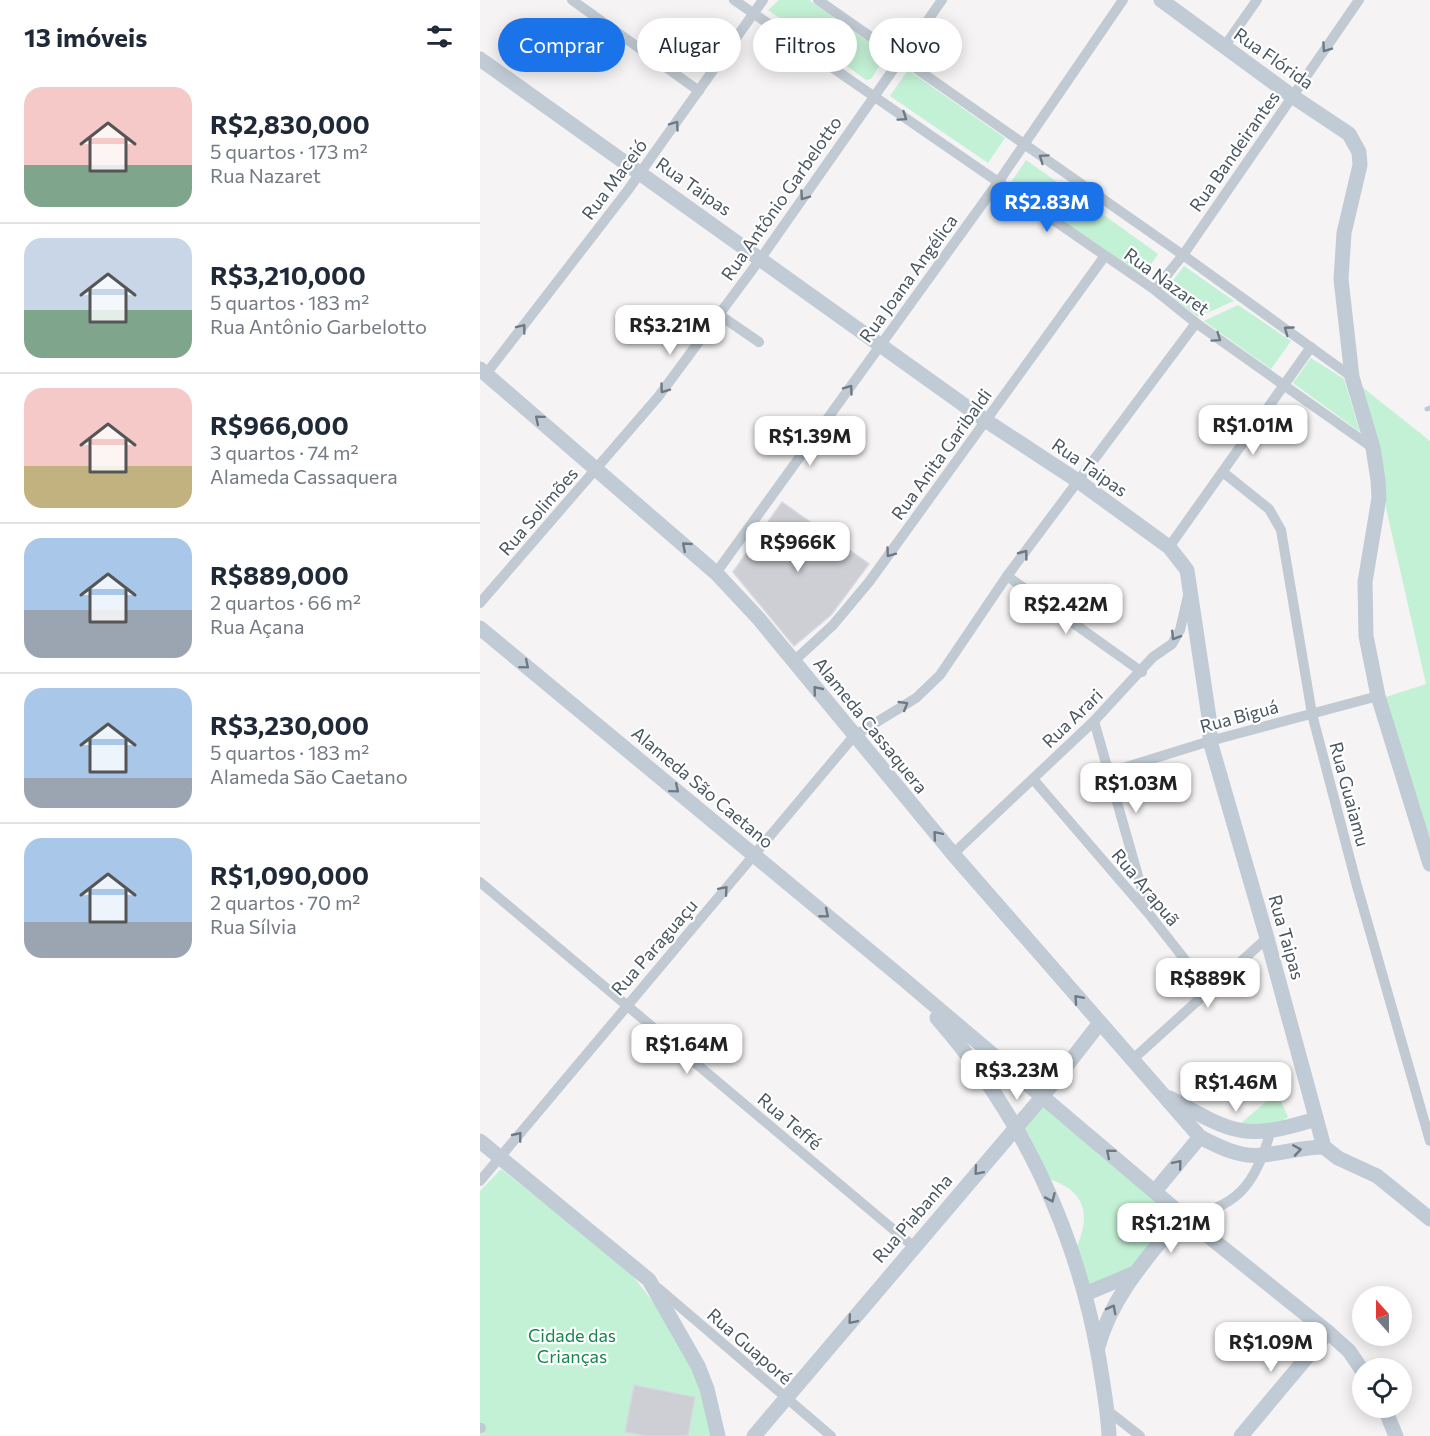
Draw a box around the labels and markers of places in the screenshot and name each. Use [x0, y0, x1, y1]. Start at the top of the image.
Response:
pin: R$2.83M [992, 182, 1102, 233]
pin: R$3.21M [615, 305, 725, 356]
pin: R$1.01M [1198, 405, 1308, 456]
pin: R$1.39M [755, 416, 865, 467]
pin: R$966K [749, 522, 847, 573]
pin: R$2.42M [1011, 584, 1121, 635]
pin: R$1.03M [1081, 763, 1191, 814]
pin: R$889K [1159, 958, 1257, 1009]
pin: R$1.64M [632, 1024, 742, 1075]
pin: R$3.23M [962, 1050, 1072, 1101]
pin: R$1.46M [1181, 1062, 1291, 1113]
pin: R$1.21M [1116, 1203, 1226, 1254]
pin: R$1.09M [1216, 1322, 1326, 1373]

